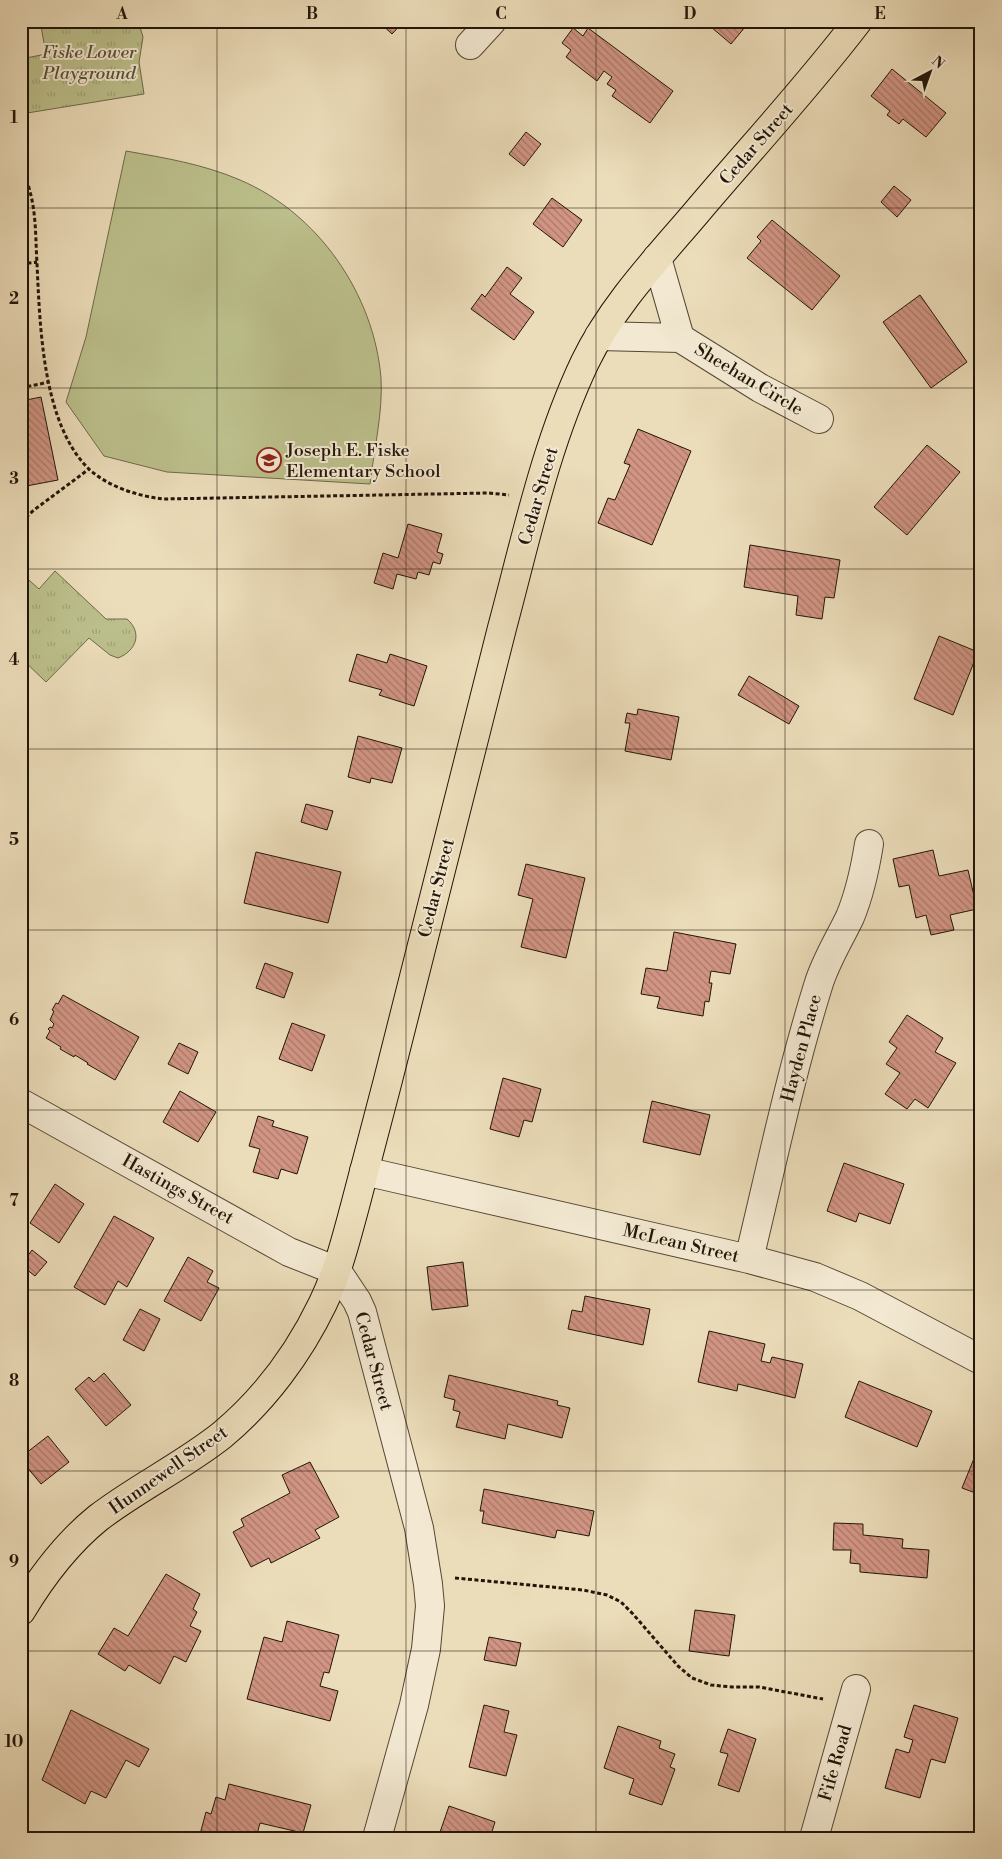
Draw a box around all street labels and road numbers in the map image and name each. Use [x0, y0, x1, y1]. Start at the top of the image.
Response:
street label: Cedar Street [715, 98, 799, 190]
street label: Sheehan Circle [690, 338, 807, 421]
street label: Cedar Street [513, 444, 564, 548]
street label: Cedar Street [413, 836, 460, 940]
street label: Hayden Place [776, 992, 827, 1104]
street label: Hastings Street [118, 1149, 238, 1230]
street label: McLean Street [621, 1219, 742, 1268]
street label: Cedar Street [349, 1309, 398, 1414]
street label: Hunnewell Street [104, 1421, 233, 1520]
street label: Fife Road [814, 1722, 858, 1804]

